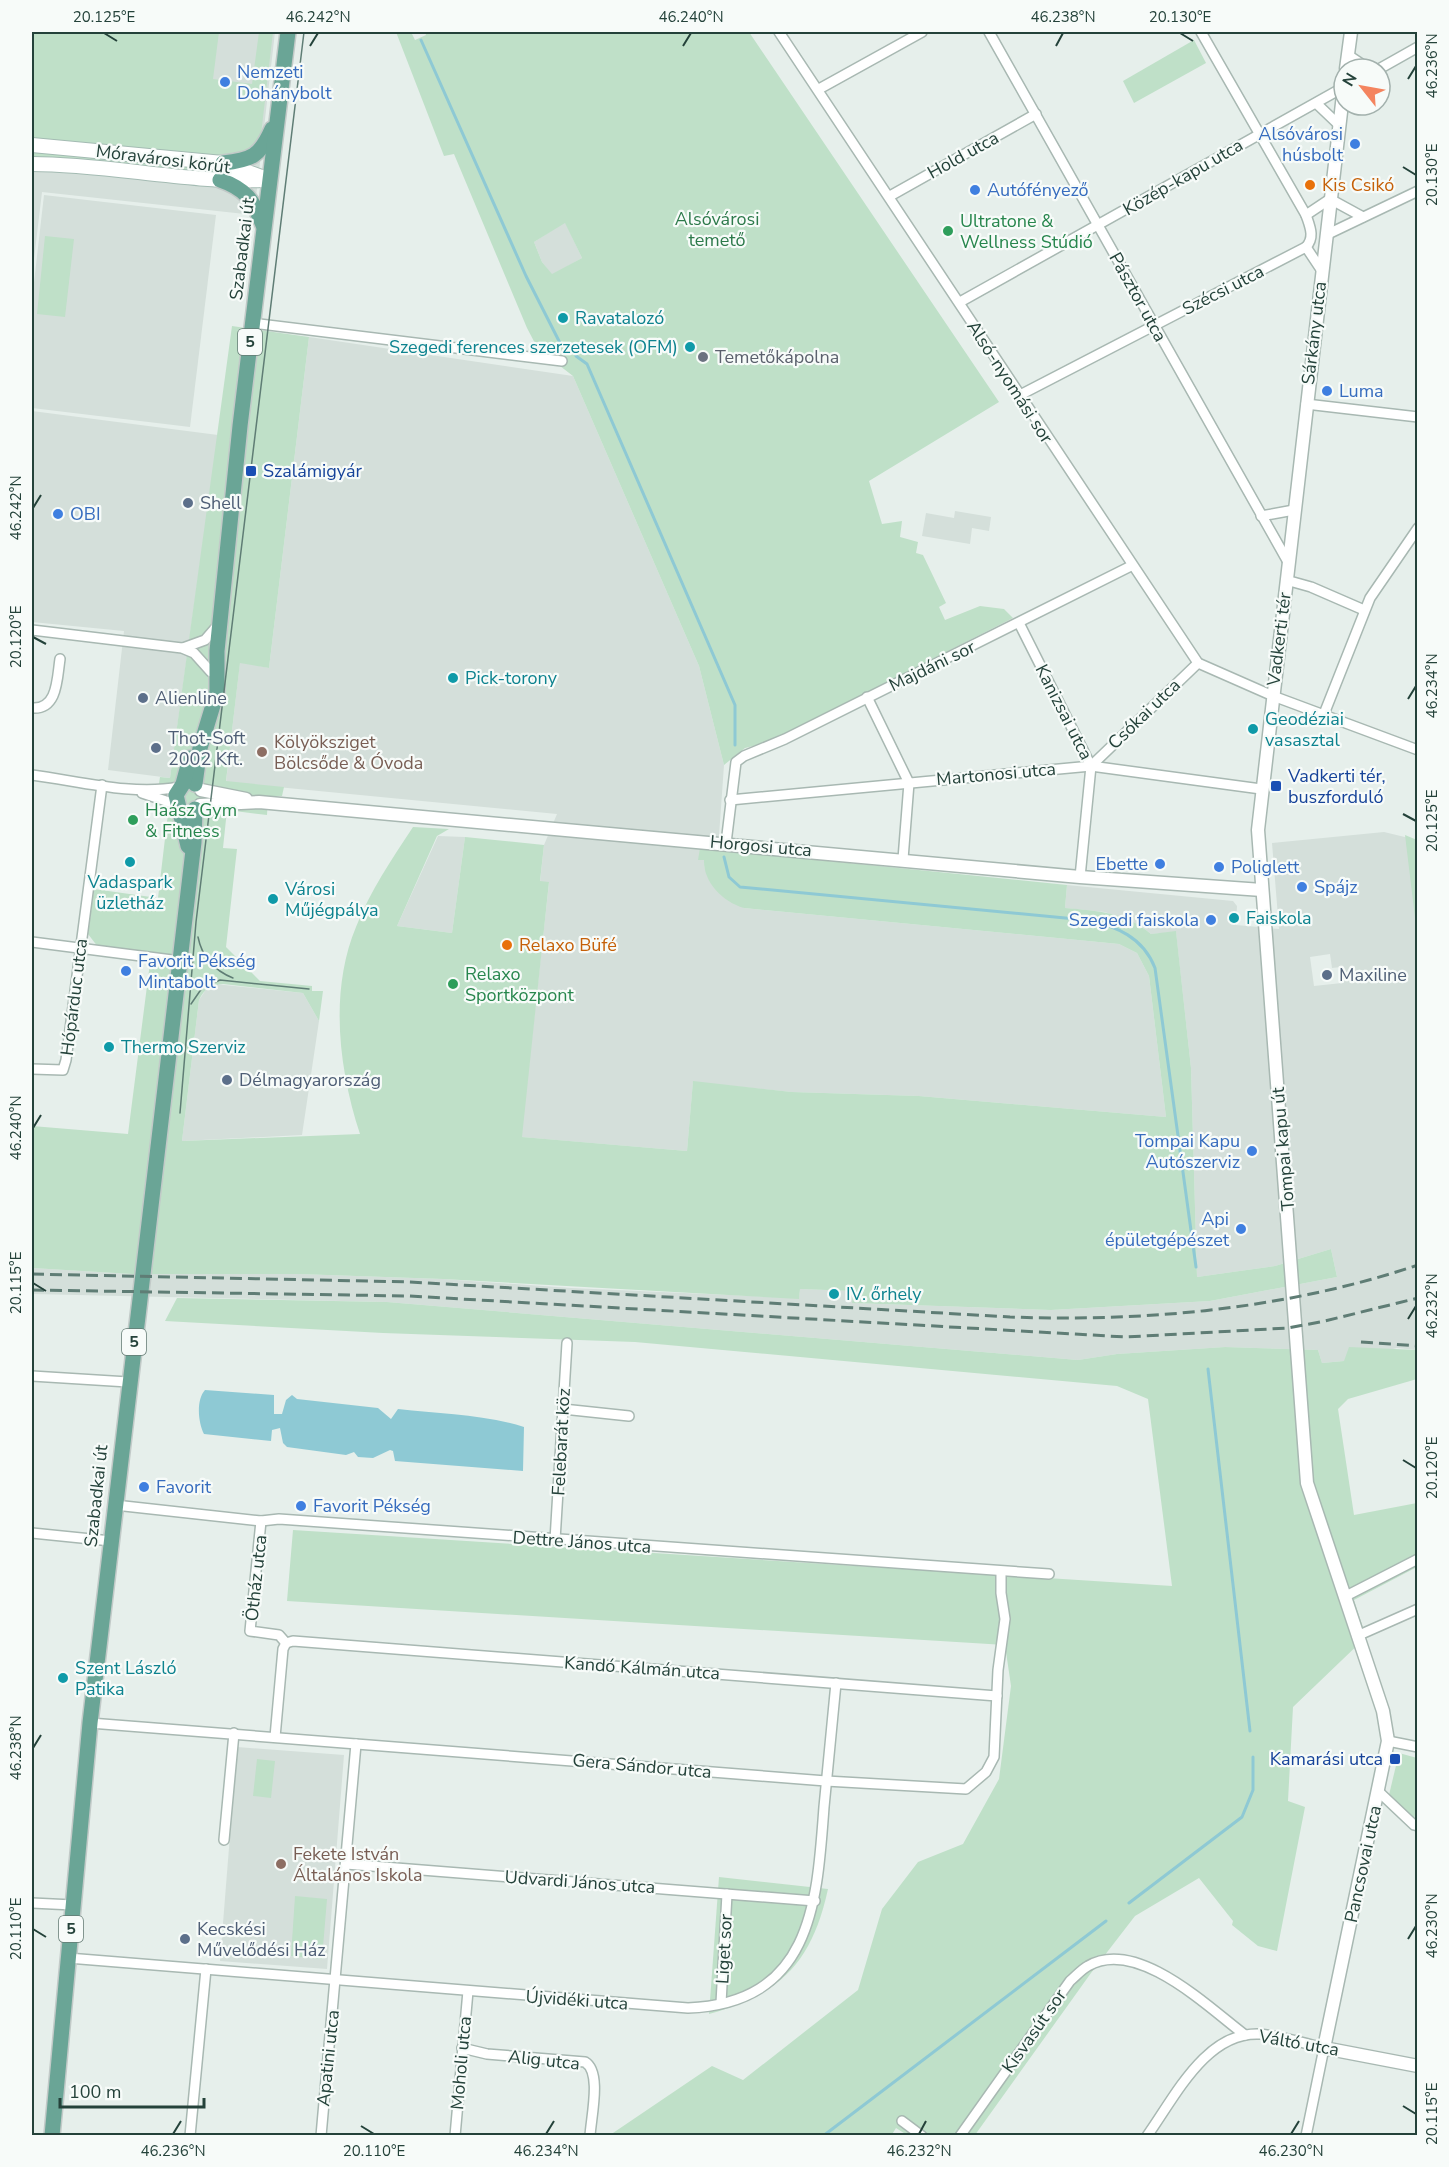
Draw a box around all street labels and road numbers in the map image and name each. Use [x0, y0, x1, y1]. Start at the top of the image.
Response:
street label: Hold utca [923, 126, 1003, 184]
street label: Közép-kapu utca [1119, 133, 1247, 221]
street label: Móravárosi körút [94, 139, 232, 179]
street label: Szabadkai út [224, 196, 260, 302]
street label: Pásztor utca [1104, 248, 1172, 346]
street label: Szécsi utca [1178, 259, 1268, 321]
street label: Sárkány utca [1296, 280, 1332, 386]
street label: Alsó-nyomási sor [961, 316, 1059, 448]
road number: 5 [238, 329, 262, 355]
street label: Vadkerti tér [1261, 590, 1297, 688]
street label: Majdáni sor [885, 635, 980, 697]
street label: Kanizsai utca [1030, 660, 1098, 764]
street label: Csókai utca [1103, 673, 1185, 755]
street label: Martonosi utca [935, 757, 1057, 791]
street label: Horgosi utca [709, 830, 813, 862]
street label: Hópárduc utca [55, 937, 93, 1057]
street label: Tompai kapu út [1266, 1086, 1300, 1212]
road number: 5 [122, 1329, 146, 1355]
street label: Felebarát köz [546, 1388, 576, 1496]
street label: Szabadkai út [79, 1443, 113, 1548]
street label: Dettre János utca [512, 1525, 652, 1559]
street label: Ötház utca [240, 1534, 272, 1622]
street label: Kandó Kálmán utca [563, 1651, 721, 1685]
street label: Gera Sándor utca [571, 1748, 713, 1784]
street label: Pancsovai utca [1339, 1803, 1387, 1925]
street label: Udvardi János utca [504, 1865, 656, 1899]
street label: Liget sor [710, 1913, 738, 1985]
road number: 5 [59, 1916, 83, 1942]
street label: Újvidéki utca [525, 1984, 629, 2016]
street label: Kisvasút sor [996, 1984, 1072, 2078]
street label: Apatini utca [311, 2009, 345, 2107]
street label: Moholi utca [445, 2015, 477, 2111]
street label: Váltó utca [1256, 2024, 1341, 2062]
street label: Alig utca [507, 2044, 581, 2076]

